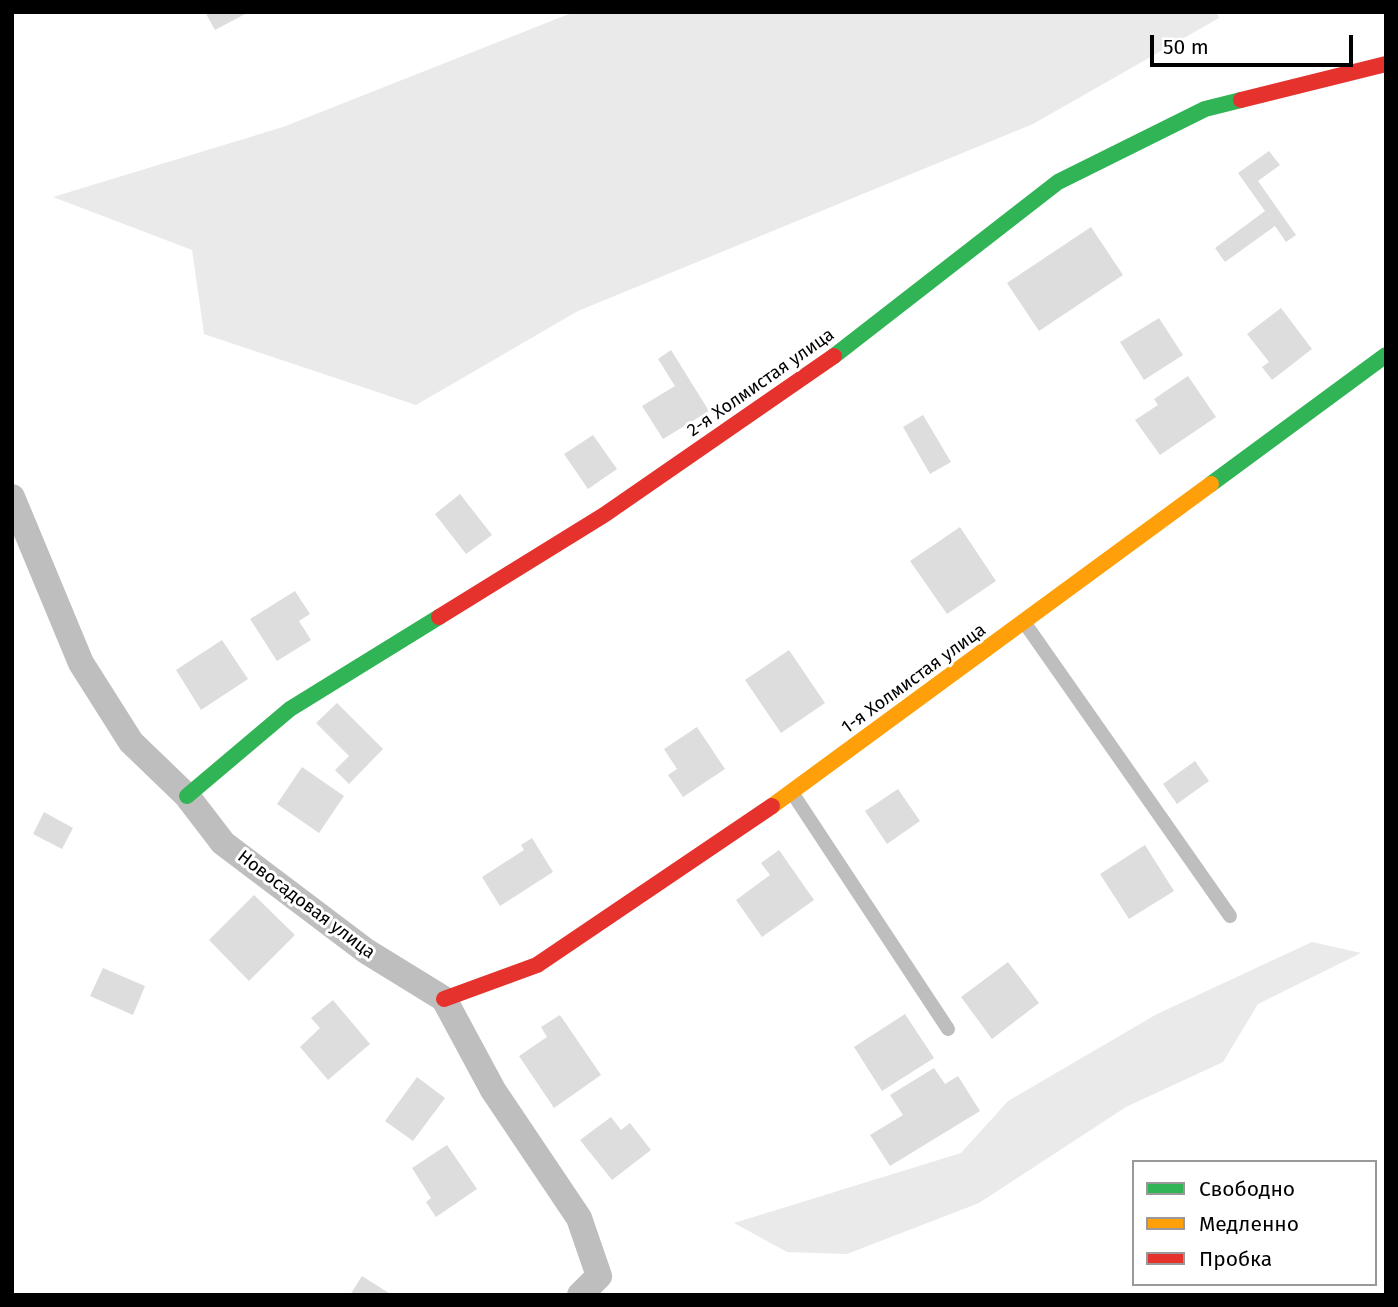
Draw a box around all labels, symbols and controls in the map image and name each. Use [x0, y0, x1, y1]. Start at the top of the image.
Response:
scale bar [1153, 21, 1356, 65]
text: 50 m [1163, 34, 1209, 60]
street label: 2-я Холмистая улица [683, 324, 839, 442]
street label: 1-я Холмистая улица [838, 619, 990, 739]
street label: Новосадовая улица [233, 846, 379, 964]
legend [1132, 1160, 1377, 1286]
text: Свободно [1199, 1176, 1295, 1202]
text: Медленно [1199, 1211, 1299, 1237]
text: Пробка [1199, 1246, 1272, 1272]

